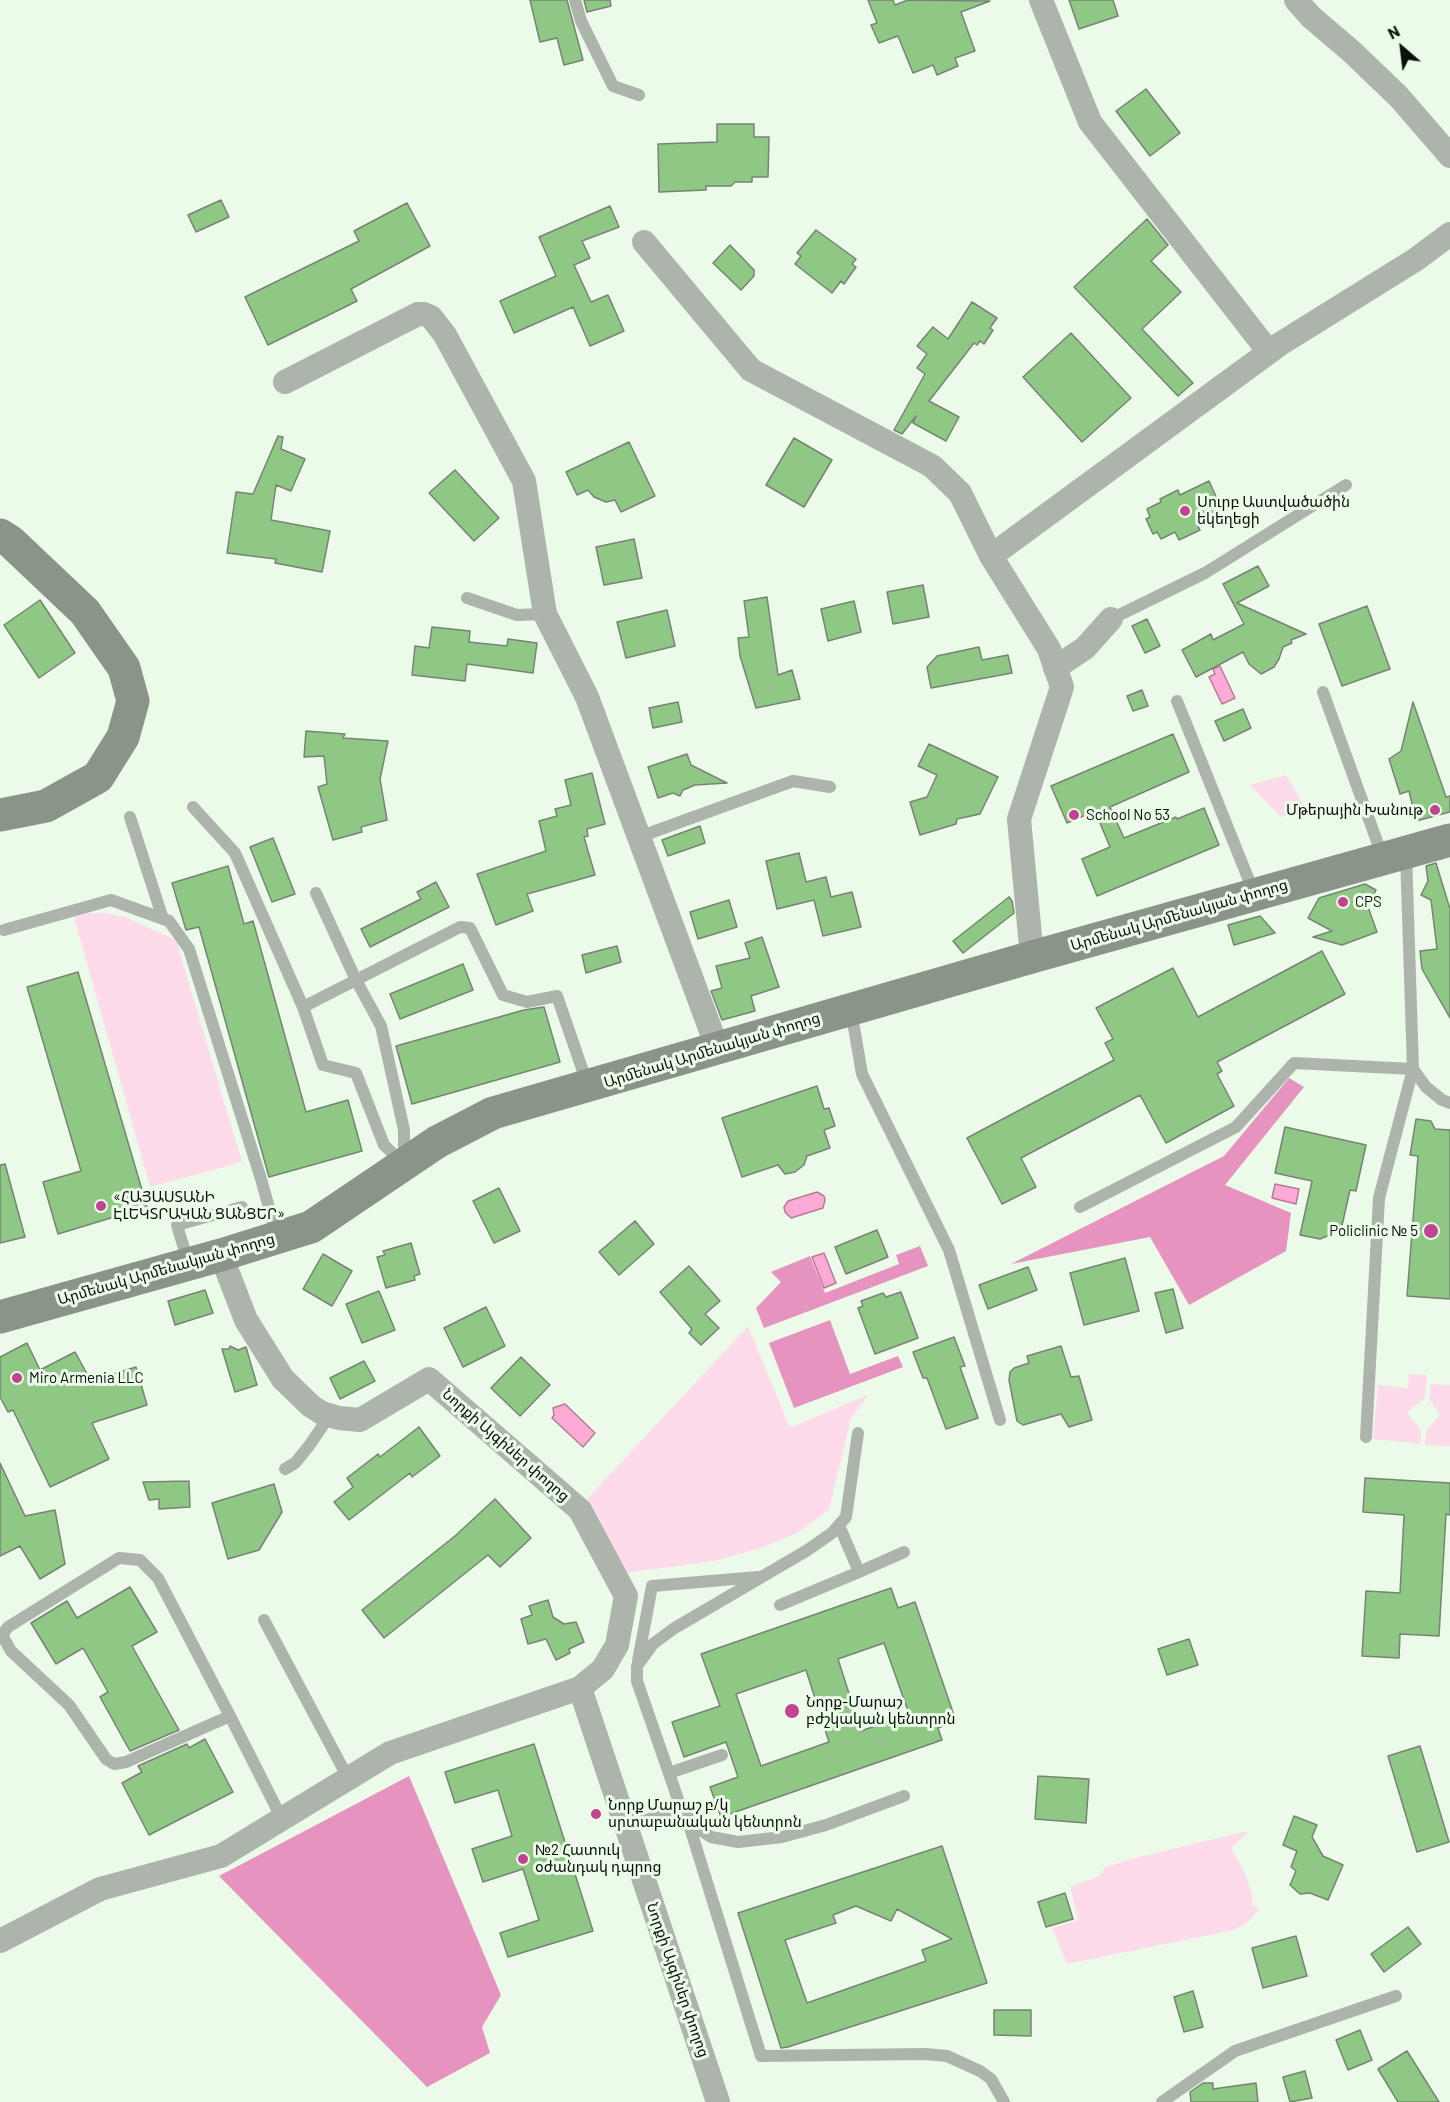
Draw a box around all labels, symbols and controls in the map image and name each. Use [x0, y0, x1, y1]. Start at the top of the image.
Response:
north arrow [1372, 18, 1432, 78]
text: N [1384, 21, 1402, 43]
place label: Սուրբ Աստվածածին եկեղեցի [1197, 493, 1350, 528]
marker: Սուրբ Աստվածածին եկեղեցի [1178, 504, 1192, 518]
place label: Մթերային Խանութ [1286, 801, 1423, 819]
marker: Մթերային Խանութ [1428, 803, 1442, 817]
place label: School No 53 [1086, 806, 1170, 824]
marker: School No 53 [1067, 808, 1081, 822]
street label: Արմենակ Արմենակյան փողոց [1068, 875, 1290, 955]
place label: CPS [1355, 893, 1382, 911]
marker: CPS [1336, 895, 1350, 909]
street label: Արմենակ Արմենակյան փողոց [602, 1008, 822, 1092]
place label: «ՀԱՅԱՍՏԱՆԻ ԷԼԵԿՏՐԱԿԱՆ ՑԱՆՑԵՐ» [113, 1188, 285, 1223]
marker: «ՀԱՅԱՍՏԱՆԻ ԷԼԵԿՏՐԱԿԱՆ ՑԱՆՑԵՐ» [94, 1199, 108, 1213]
place label: Policlinic № 5 [1329, 1222, 1418, 1240]
marker: Policlinic № 5 [1422, 1222, 1440, 1240]
street label: Արմենակ Արմենակյան փողոց [55, 1229, 277, 1309]
place label: Miro Armenia LLC [29, 1369, 144, 1387]
marker: Miro Armenia LLC [10, 1371, 24, 1385]
street label: Նորքի Այգիներ փողոց [439, 1385, 573, 1505]
place label: Նորք-Մարաշ բժշկական կենտրոն [806, 1693, 956, 1728]
marker: Նորք-Մարաշ բժշկական կենտրոն [783, 1702, 801, 1720]
place label: Նորք Մարաշ բ/կ սրտաբանական կենտրոն [608, 1796, 802, 1831]
marker: Նորք Մարաշ բ/կ սրտաբանական կենտրոն [589, 1807, 603, 1821]
place label: №2 Հատուկ օժանդակ դպրոց [535, 1841, 661, 1876]
marker: №2 Հատուկ օժանդակ դպրոց [516, 1852, 530, 1866]
street label: Նորքի Այգիներ փողոց [643, 1900, 713, 2060]

